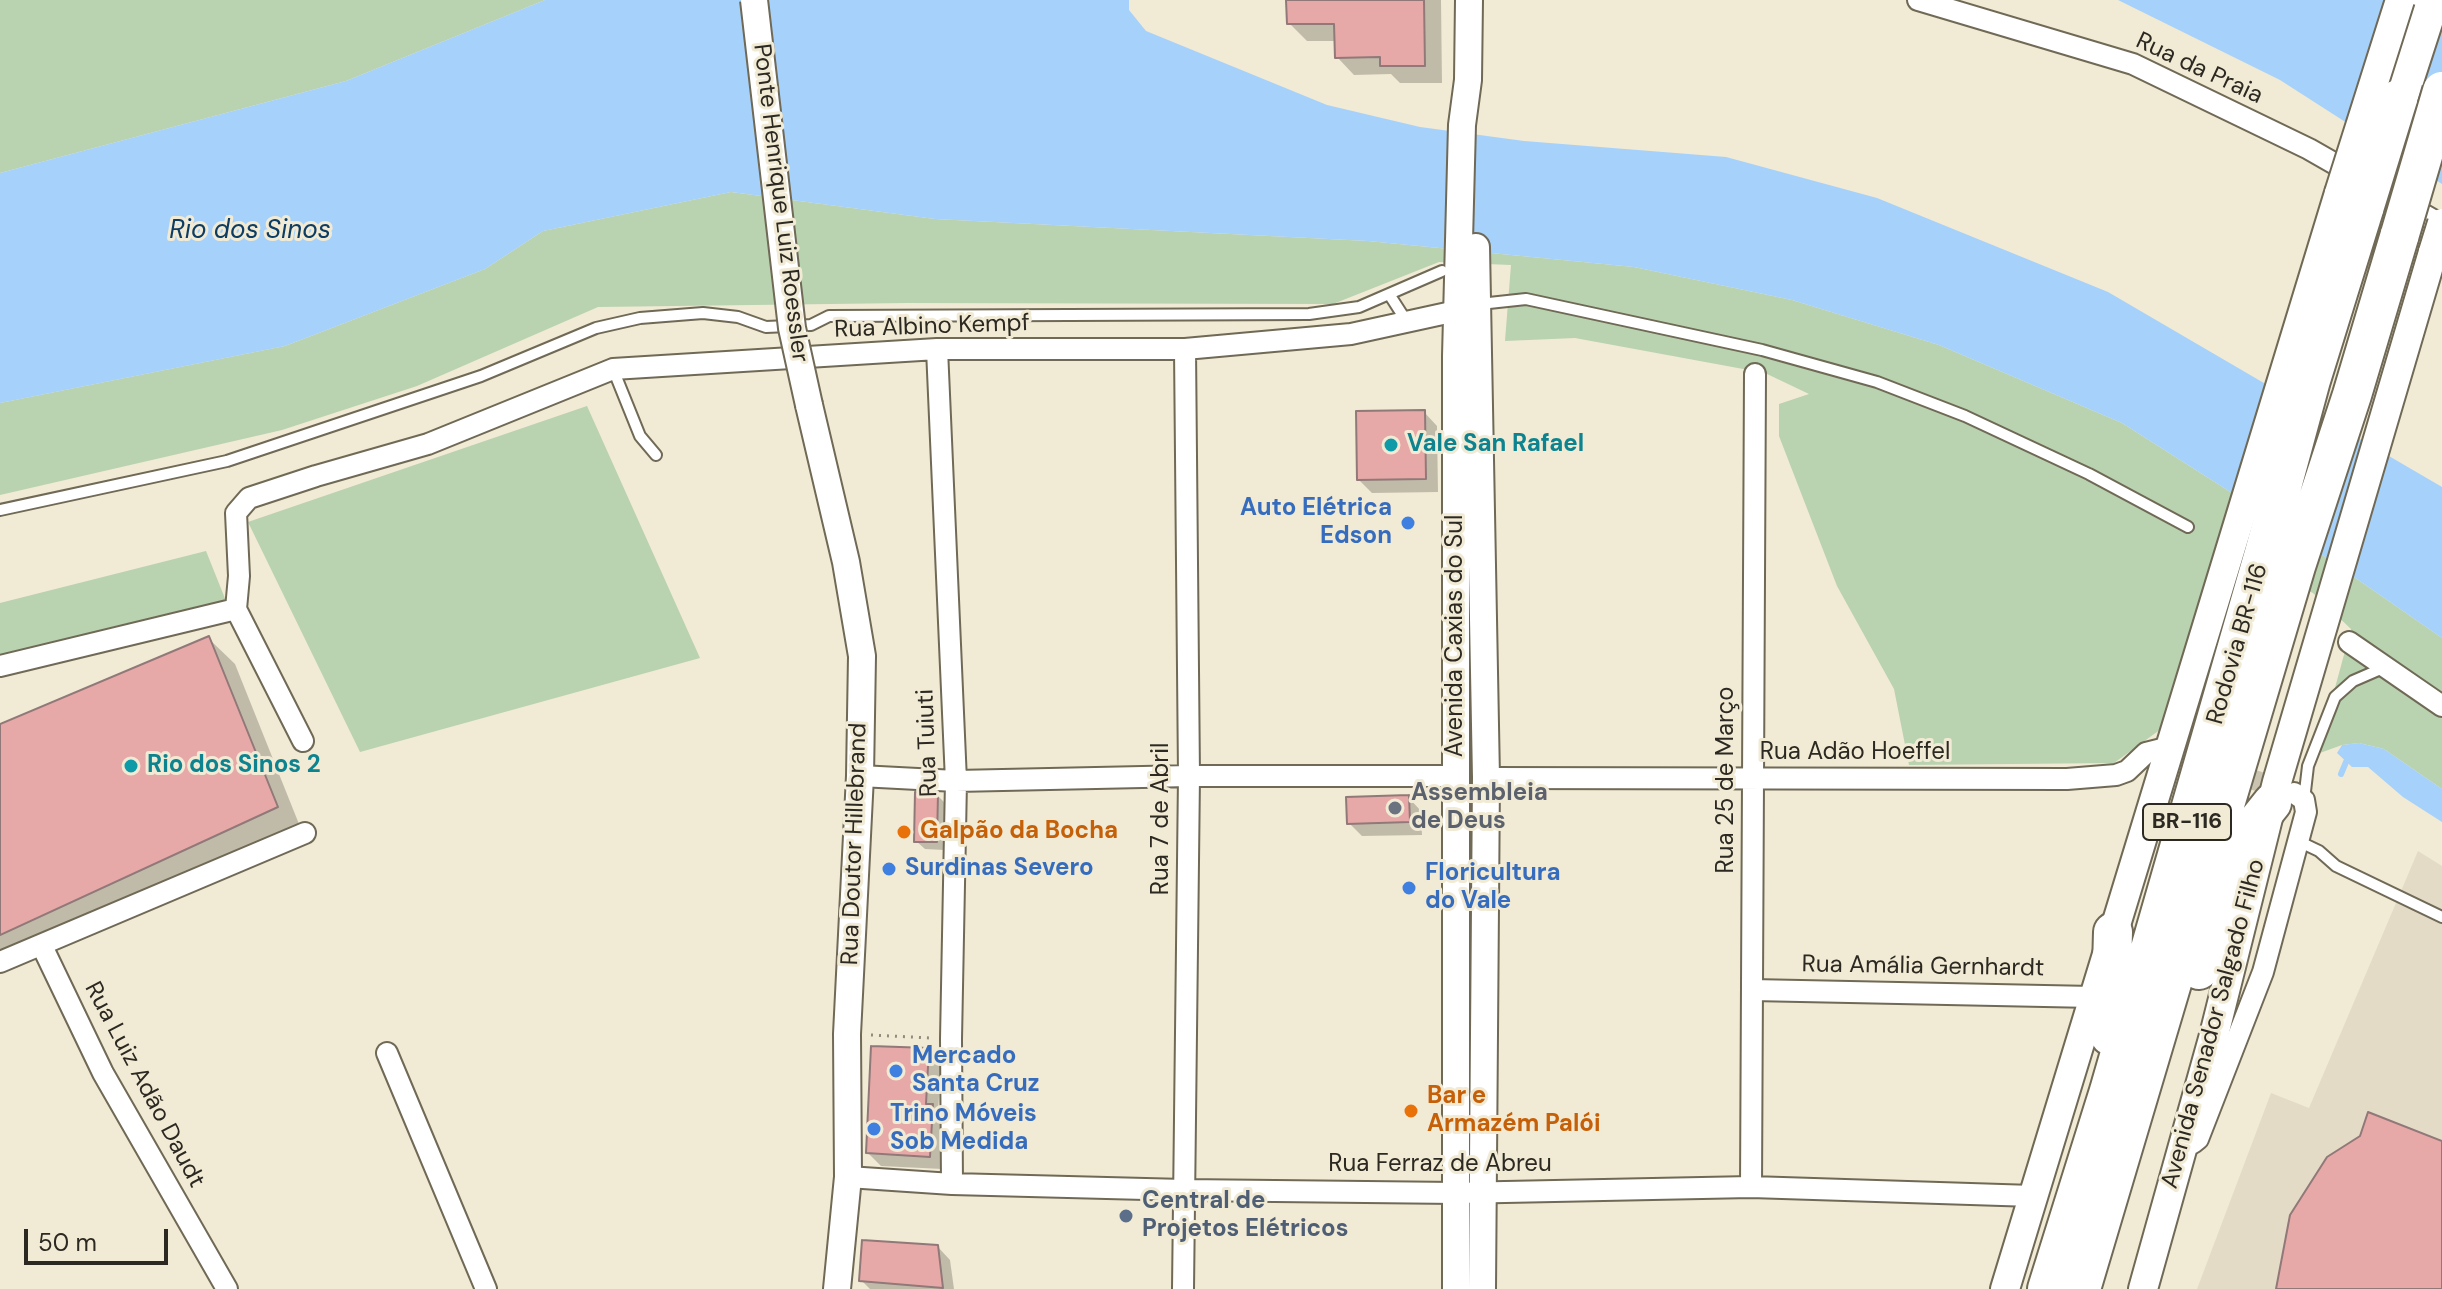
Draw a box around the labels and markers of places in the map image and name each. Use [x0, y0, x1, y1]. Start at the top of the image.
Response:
place label: Vale San Rafael [1407, 431, 1584, 459]
marker: Vale San Rafael [1382, 436, 1400, 454]
place label: Auto Elétrica Edson [1240, 495, 1392, 551]
marker: Auto Elétrica Edson [1399, 514, 1417, 532]
place label: Rio dos Sinos 2 [147, 752, 321, 780]
marker: Rio dos Sinos 2 [122, 757, 140, 775]
place label: Assembleia de Deus [1411, 780, 1548, 836]
marker: Assembleia de Deus [1386, 799, 1404, 817]
place label: Galpão da Bocha [920, 818, 1118, 846]
marker: Galpão da Bocha [895, 823, 913, 841]
place label: Surdinas Severo [905, 855, 1094, 883]
marker: Surdinas Severo [880, 860, 898, 878]
place label: Floricultura do Vale [1425, 860, 1561, 916]
marker: Floricultura do Vale [1400, 879, 1418, 897]
place label: Mercado Santa Cruz [912, 1043, 1040, 1099]
marker: Mercado Santa Cruz [887, 1062, 905, 1080]
place label: Bar e Armazém Palói [1427, 1083, 1601, 1139]
place label: Trino Móveis Sob Medida [890, 1101, 1037, 1157]
marker: Bar e Armazém Palói [1402, 1102, 1420, 1120]
marker: Trino Móveis Sob Medida [865, 1120, 883, 1138]
place label: Central de Projetos Elétricos [1142, 1188, 1348, 1244]
marker: Central de Projetos Elétricos [1117, 1207, 1135, 1225]

